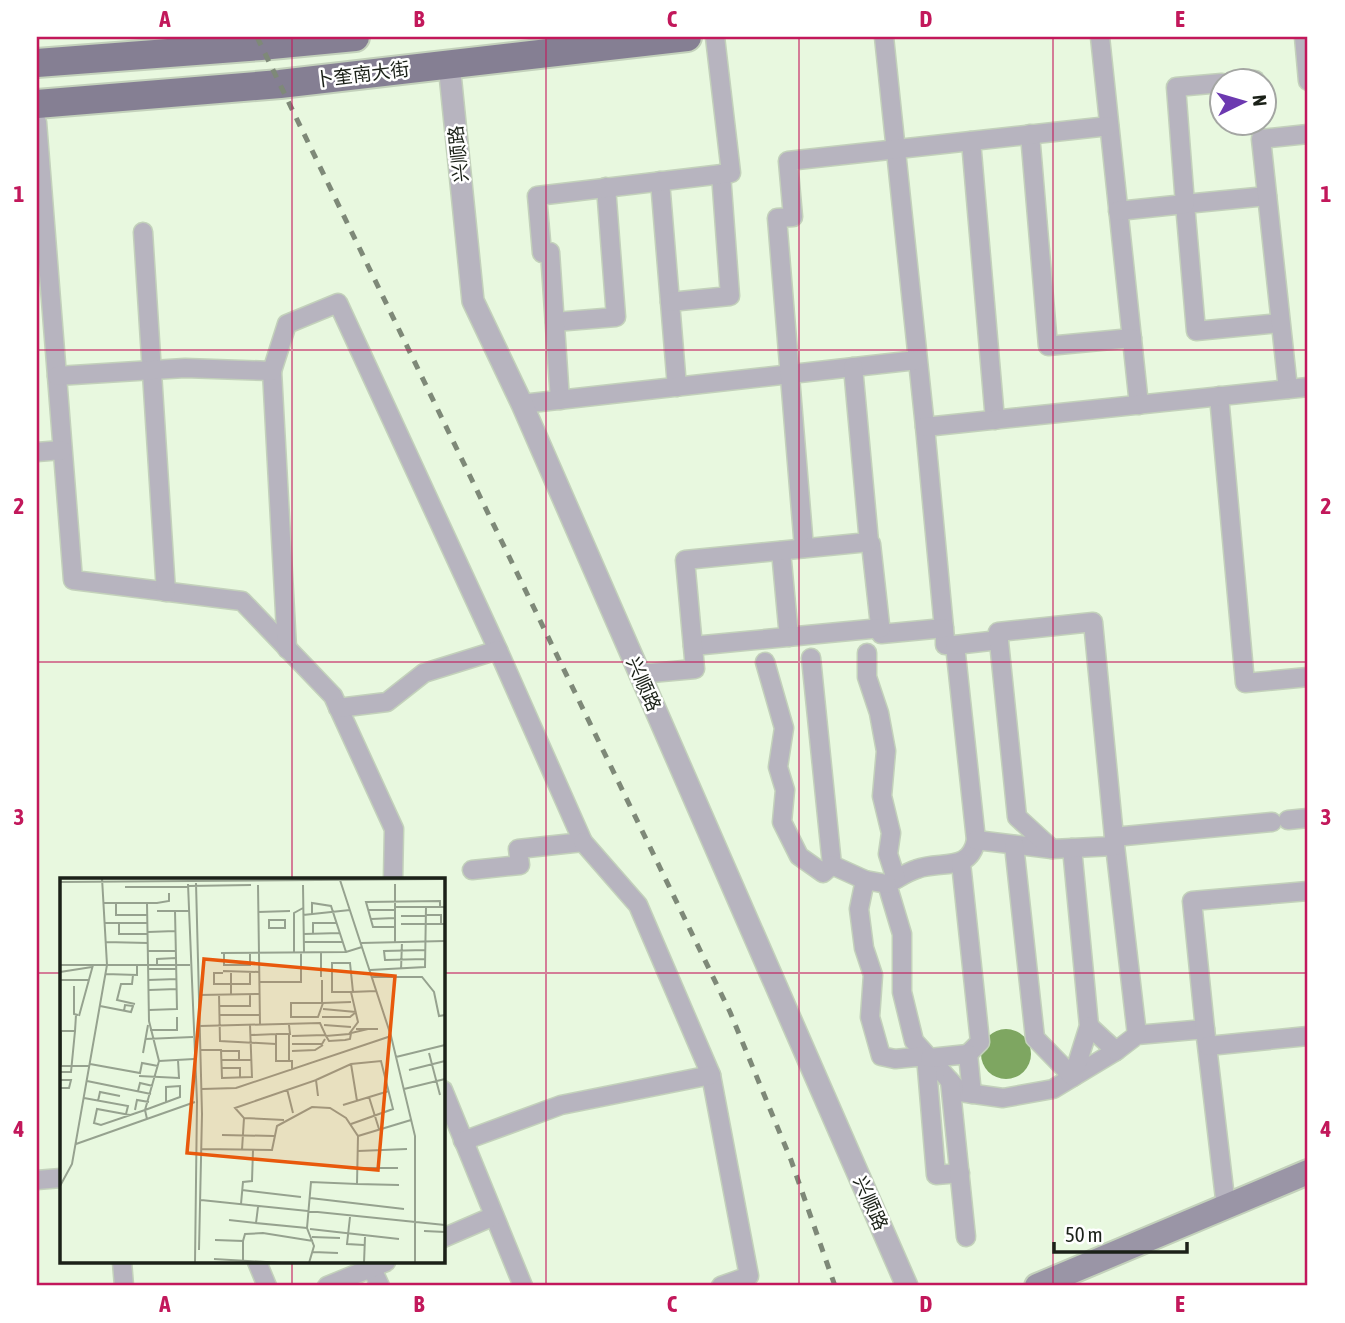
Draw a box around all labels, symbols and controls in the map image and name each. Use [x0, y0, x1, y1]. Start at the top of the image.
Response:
text: A [158, 6, 171, 32]
text: B [414, 6, 425, 32]
text: C [667, 6, 678, 32]
text: D [920, 6, 933, 32]
text: E [1175, 6, 1185, 32]
street label: 卜奎南大街 [314, 57, 410, 91]
north arrow [1208, 66, 1278, 136]
text: N [1248, 94, 1271, 107]
street label: 兴顺路 [444, 124, 472, 184]
text: 1 [14, 181, 25, 207]
text: 1 [1321, 181, 1332, 207]
text: 2 [14, 493, 24, 519]
text: 2 [1321, 493, 1331, 519]
street label: 兴顺路 [622, 653, 666, 715]
text: 3 [14, 804, 24, 830]
text: 3 [1321, 804, 1331, 830]
inset map [60, 878, 444, 1264]
text: 4 [13, 1116, 25, 1142]
text: 4 [1320, 1116, 1332, 1142]
street label: 兴顺路 [849, 1172, 893, 1234]
scale bar [1054, 1211, 1188, 1255]
text: 50 m [1065, 1222, 1103, 1246]
text: A [158, 1291, 171, 1317]
text: B [414, 1291, 425, 1317]
text: C [667, 1291, 678, 1317]
text: D [920, 1291, 933, 1317]
text: E [1175, 1291, 1185, 1317]

